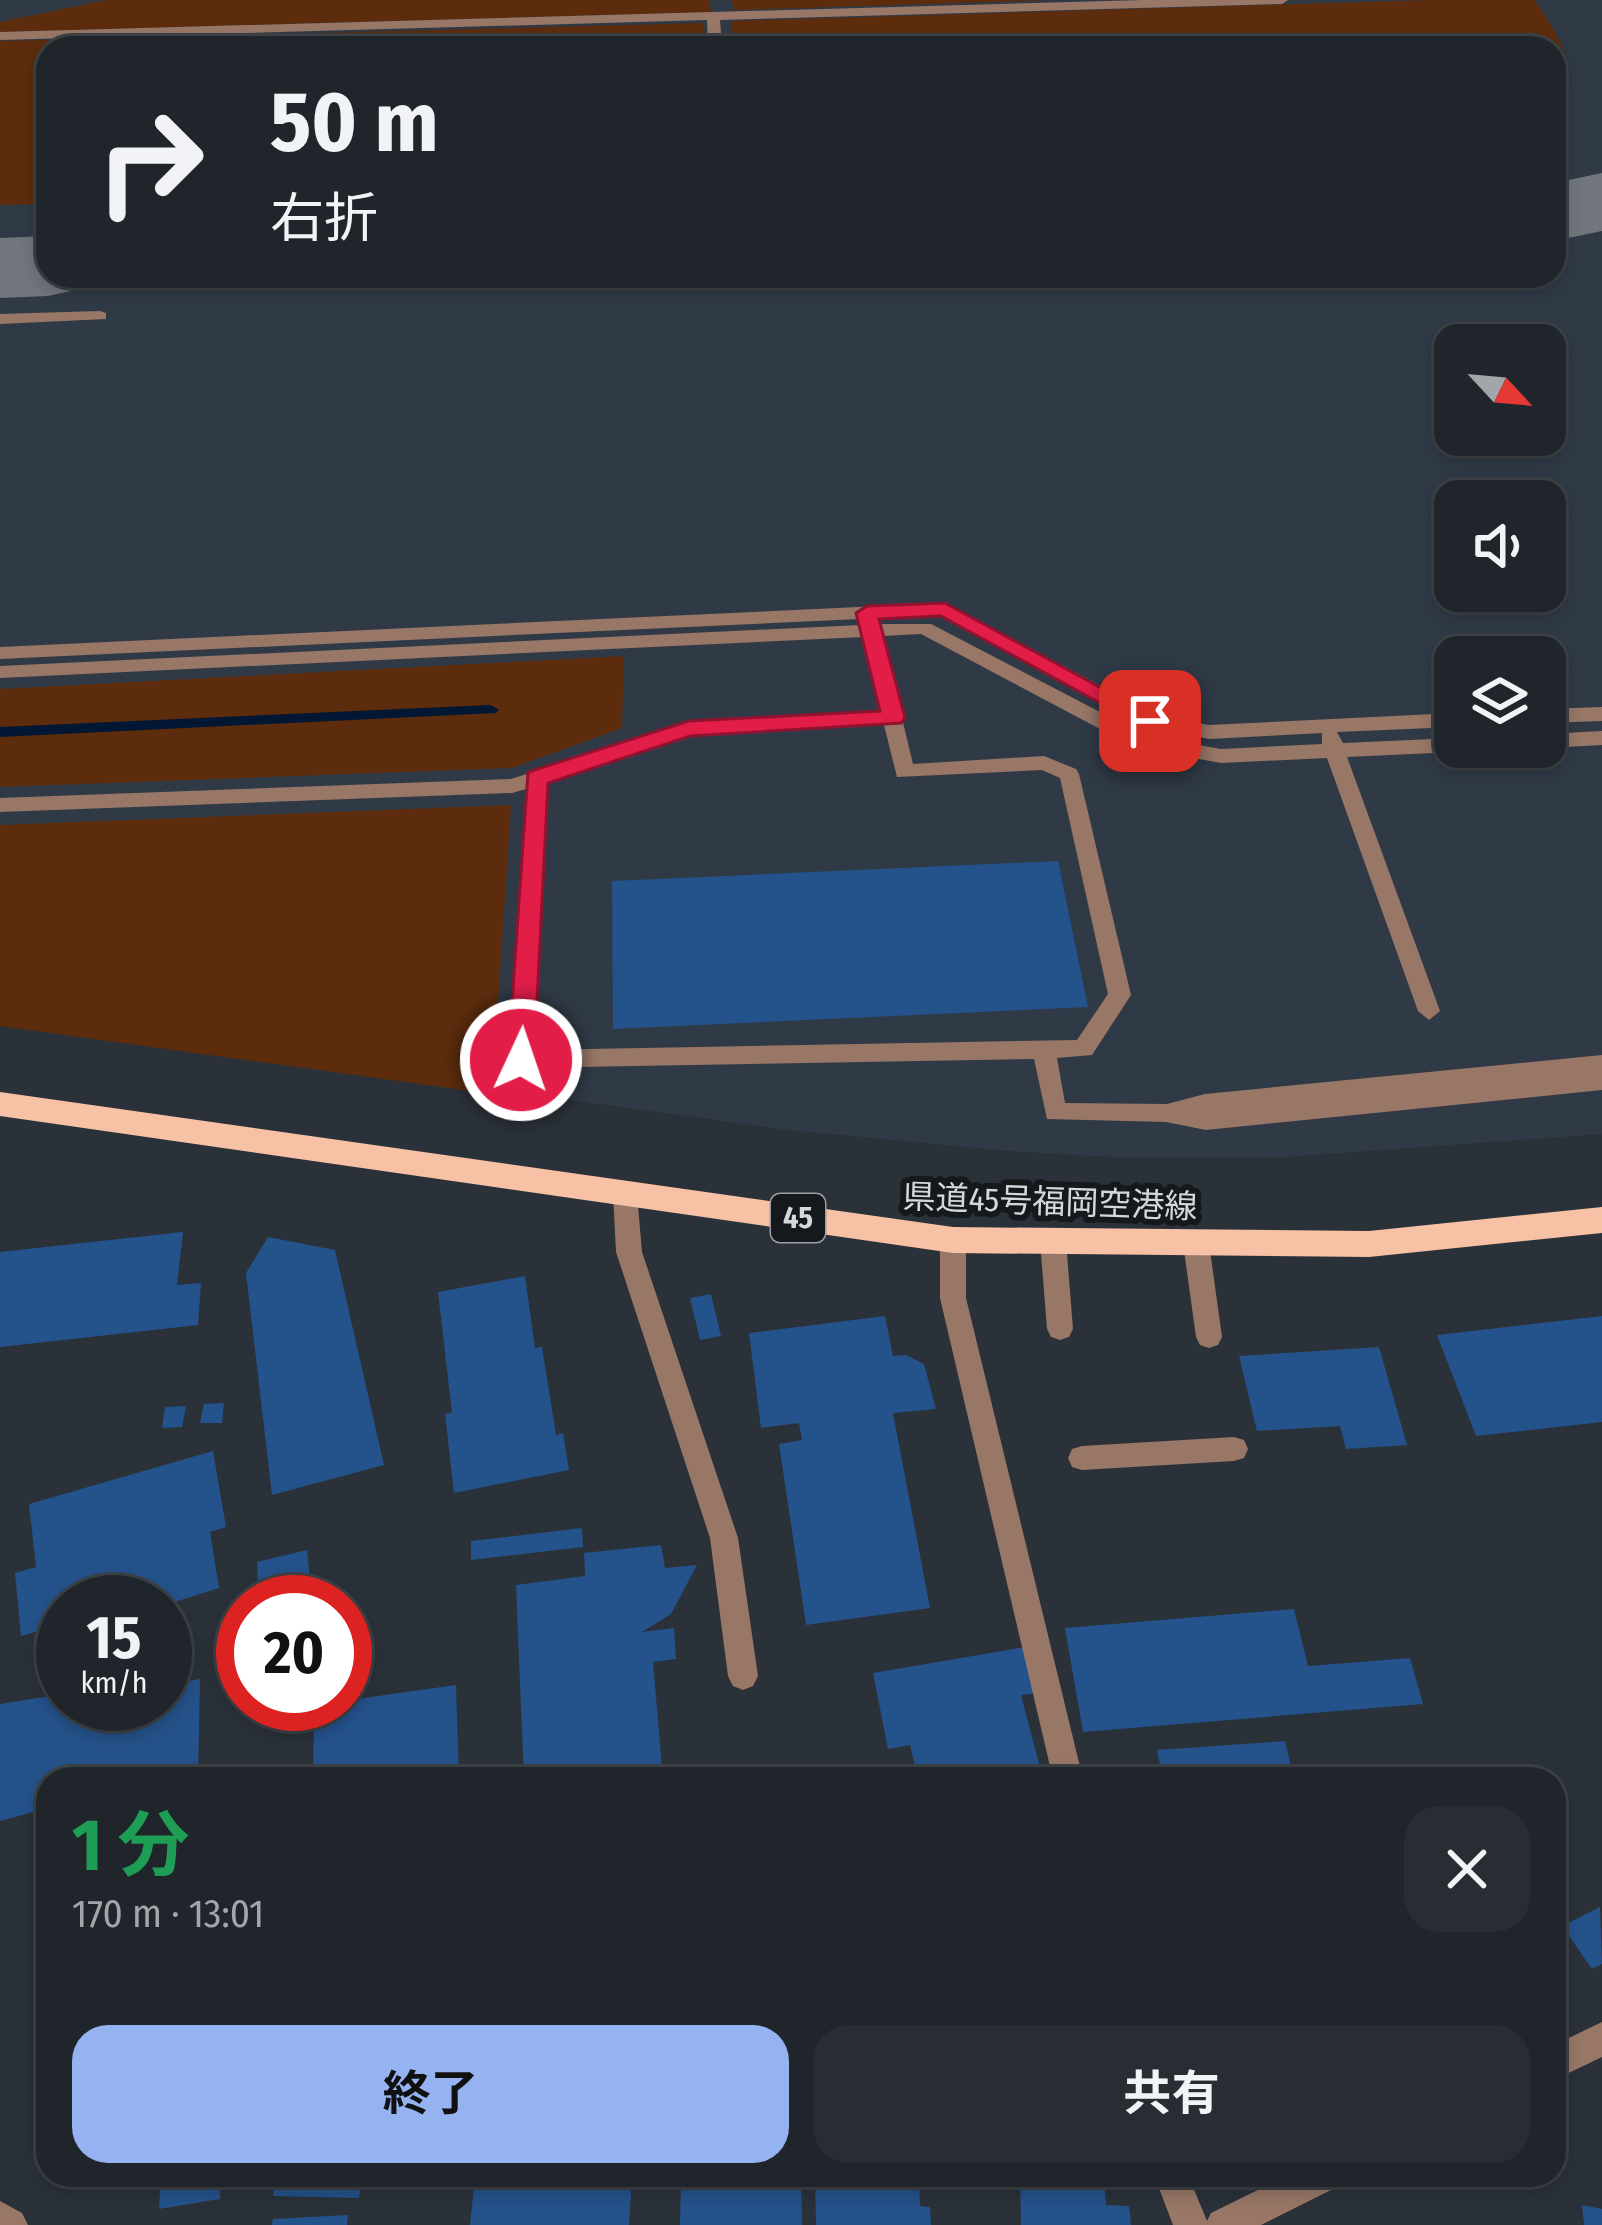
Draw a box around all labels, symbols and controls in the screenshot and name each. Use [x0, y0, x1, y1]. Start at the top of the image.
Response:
text: 50 m [270, 72, 439, 173]
icon: right [72, 84, 228, 240]
text: 右折 [270, 187, 378, 251]
north arrow [1434, 324, 1566, 456]
map controls [1434, 324, 1566, 768]
button: sound [1434, 480, 1566, 612]
button: layers [1434, 636, 1566, 768]
pin [1099, 670, 1201, 772]
icon: arrive [1117, 688, 1183, 754]
position arrow [458, 997, 584, 1123]
street label: 県道45号福岡空港線 [902, 1177, 1198, 1227]
road number: 45 [771, 1194, 825, 1242]
speed limit sign: 20 [216, 1575, 372, 1731]
text: 15 [87, 1602, 141, 1674]
text: km/h [81, 1665, 147, 1701]
text: 1 分 [72, 1803, 189, 1889]
button: close [1404, 1806, 1530, 1932]
text: 170 m · 13:01 [72, 1891, 264, 1937]
button: 終了 [72, 2025, 789, 2163]
button: 共有 [813, 2025, 1530, 2163]

